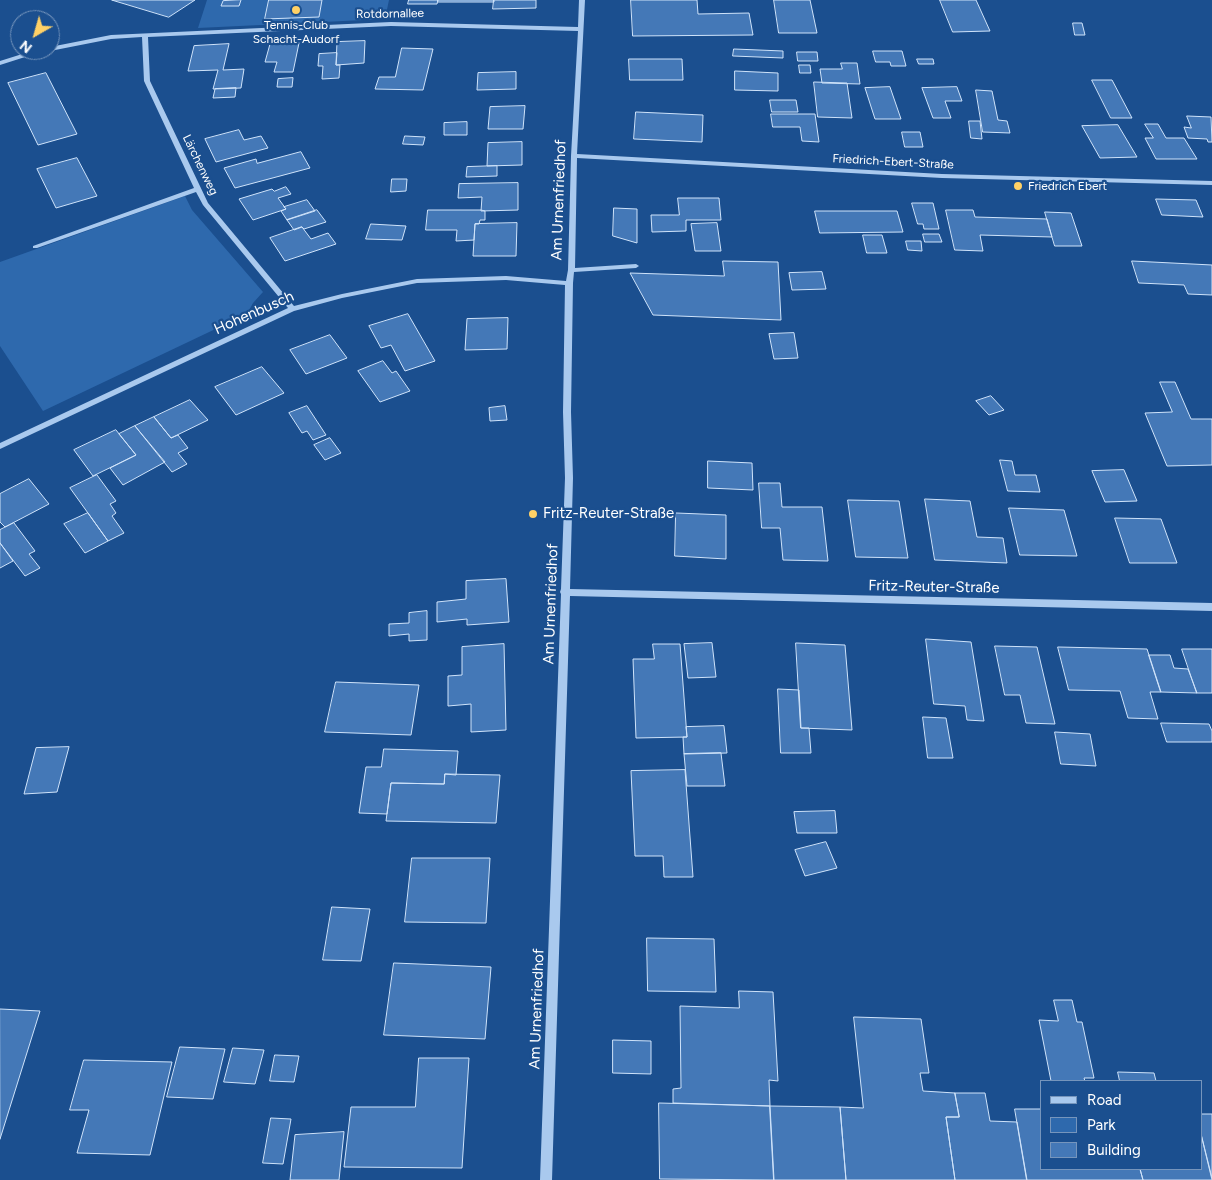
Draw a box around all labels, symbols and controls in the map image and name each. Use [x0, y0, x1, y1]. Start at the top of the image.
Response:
marker: Tennis-Club Schacht-Audorf [290, 4, 302, 16]
street label: Rotdornallee [356, 6, 424, 22]
north arrow [10, 10, 60, 60]
place label: Tennis-Club Schacht-Audorf [253, 18, 339, 46]
text: N [17, 36, 36, 56]
street label: Lärchenweg [179, 132, 221, 198]
street label: Am Urnenfriedhof [548, 139, 570, 261]
street label: Friedrich-Ebert-Straße [832, 152, 954, 172]
place label: Friedrich Ebert [1028, 179, 1107, 193]
marker: Friedrich Ebert [1012, 180, 1024, 192]
street label: Hohenbusch [211, 287, 297, 339]
place label: Fritz-Reuter-Straße [543, 505, 674, 523]
marker: Fritz-Reuter-Straße [527, 508, 539, 520]
street label: Am Urnenfriedhof [540, 543, 562, 665]
street label: Fritz-Reuter-Straße [868, 577, 1000, 597]
street label: Am Urnenfriedhof [526, 948, 548, 1070]
legend [1040, 1080, 1202, 1170]
text: Road [1087, 1091, 1122, 1109]
text: Park [1087, 1116, 1116, 1134]
text: Building [1087, 1141, 1141, 1159]

